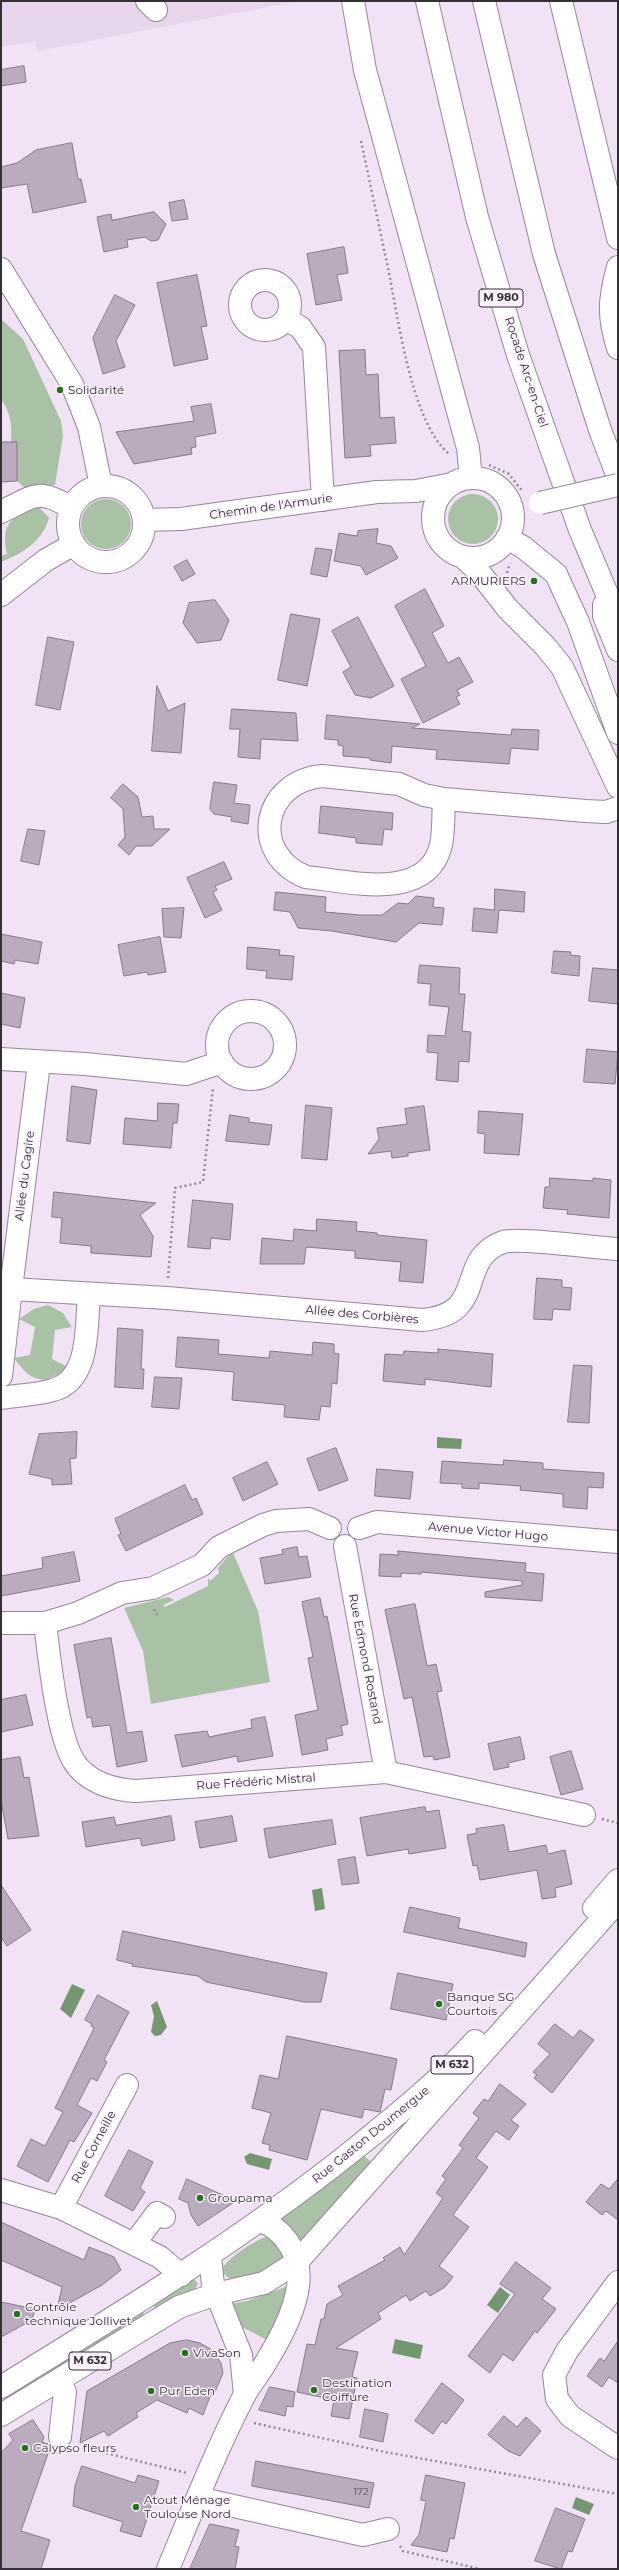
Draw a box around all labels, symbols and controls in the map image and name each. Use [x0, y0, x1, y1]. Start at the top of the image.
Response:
road number: M 980 [479, 289, 523, 307]
street label: Rocade Arc-en-Ciel [501, 315, 551, 429]
place label: Solidarité [68, 383, 124, 397]
marker: Solidarité [55, 385, 65, 395]
street label: Chemin de l'Armurie [209, 491, 333, 523]
place label: ARMURIERS [451, 574, 526, 588]
marker: ARMURIERS [529, 576, 539, 586]
street label: Allée du Cagire [12, 1130, 38, 1222]
street label: Allée des Corbières [305, 1303, 419, 1327]
street label: Avenue Victor Hugo [427, 1520, 549, 1544]
street label: Rue Edmond Rostand [345, 1592, 385, 1726]
street label: Rue Frédéric Mistral [196, 1771, 316, 1793]
place label: Banque SG Courtois [447, 1990, 514, 2018]
marker: Banque SG Courtois [434, 1999, 444, 2009]
road number: M 632 [431, 2056, 473, 2074]
street label: Rue Gaston Doumergue [310, 2083, 432, 2187]
street label: Rue Corneille [69, 2108, 119, 2186]
place label: Groupama [208, 2191, 273, 2205]
marker: Groupama [195, 2193, 205, 2203]
place label: Contrôle technique Jollivet [25, 2300, 131, 2328]
marker: Contrôle technique Jollivet [12, 2309, 22, 2319]
place label: VivaSon [193, 2346, 241, 2360]
marker: VivaSon [180, 2348, 190, 2358]
road number: M 632 [69, 2352, 111, 2370]
place label: Destination Coiffure [322, 2376, 392, 2404]
place label: Pur Eden [159, 2384, 215, 2398]
marker: Destination Coiffure [309, 2385, 319, 2395]
marker: Pur Eden [146, 2386, 156, 2396]
place label: Calypso fleurs [33, 2441, 116, 2455]
marker: Calypso fleurs [20, 2443, 30, 2453]
house number: 172 [353, 2486, 369, 2498]
place label: Atout Ménage Toulouse Nord [144, 2493, 231, 2521]
marker: Atout Ménage Toulouse Nord [131, 2502, 141, 2512]

